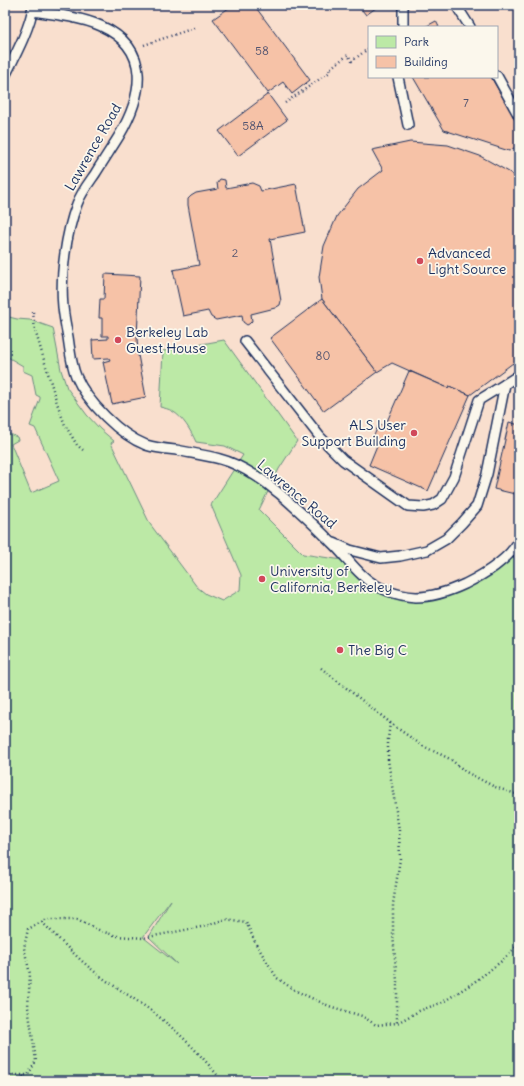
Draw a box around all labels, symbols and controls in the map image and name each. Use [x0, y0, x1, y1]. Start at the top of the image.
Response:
legend [368, 26, 498, 78]
text: Park [404, 34, 429, 49]
house number: 58 [255, 43, 269, 58]
text: Building [404, 54, 448, 69]
house number: 7 [463, 95, 469, 110]
street label: Lawrence Road [61, 100, 125, 194]
house number: 58A [242, 118, 264, 133]
place label: Advanced Light Source [428, 244, 506, 278]
house number: 2 [232, 245, 239, 260]
marker: Advanced Light Source [415, 256, 425, 266]
place label: Berkeley Lab Guest House [126, 323, 208, 357]
marker: Berkeley Lab Guest House [113, 335, 123, 345]
house number: 80 [316, 348, 331, 363]
place label: ALS User Support Building [302, 416, 406, 450]
marker: ALS User Support Building [409, 428, 419, 438]
street label: Lawrence Road [254, 456, 340, 532]
place label: University of California, Berkeley [270, 562, 393, 596]
marker: University of California, Berkeley [257, 574, 267, 584]
place label: The Big C [348, 641, 407, 659]
marker: The Big C [335, 645, 345, 655]

